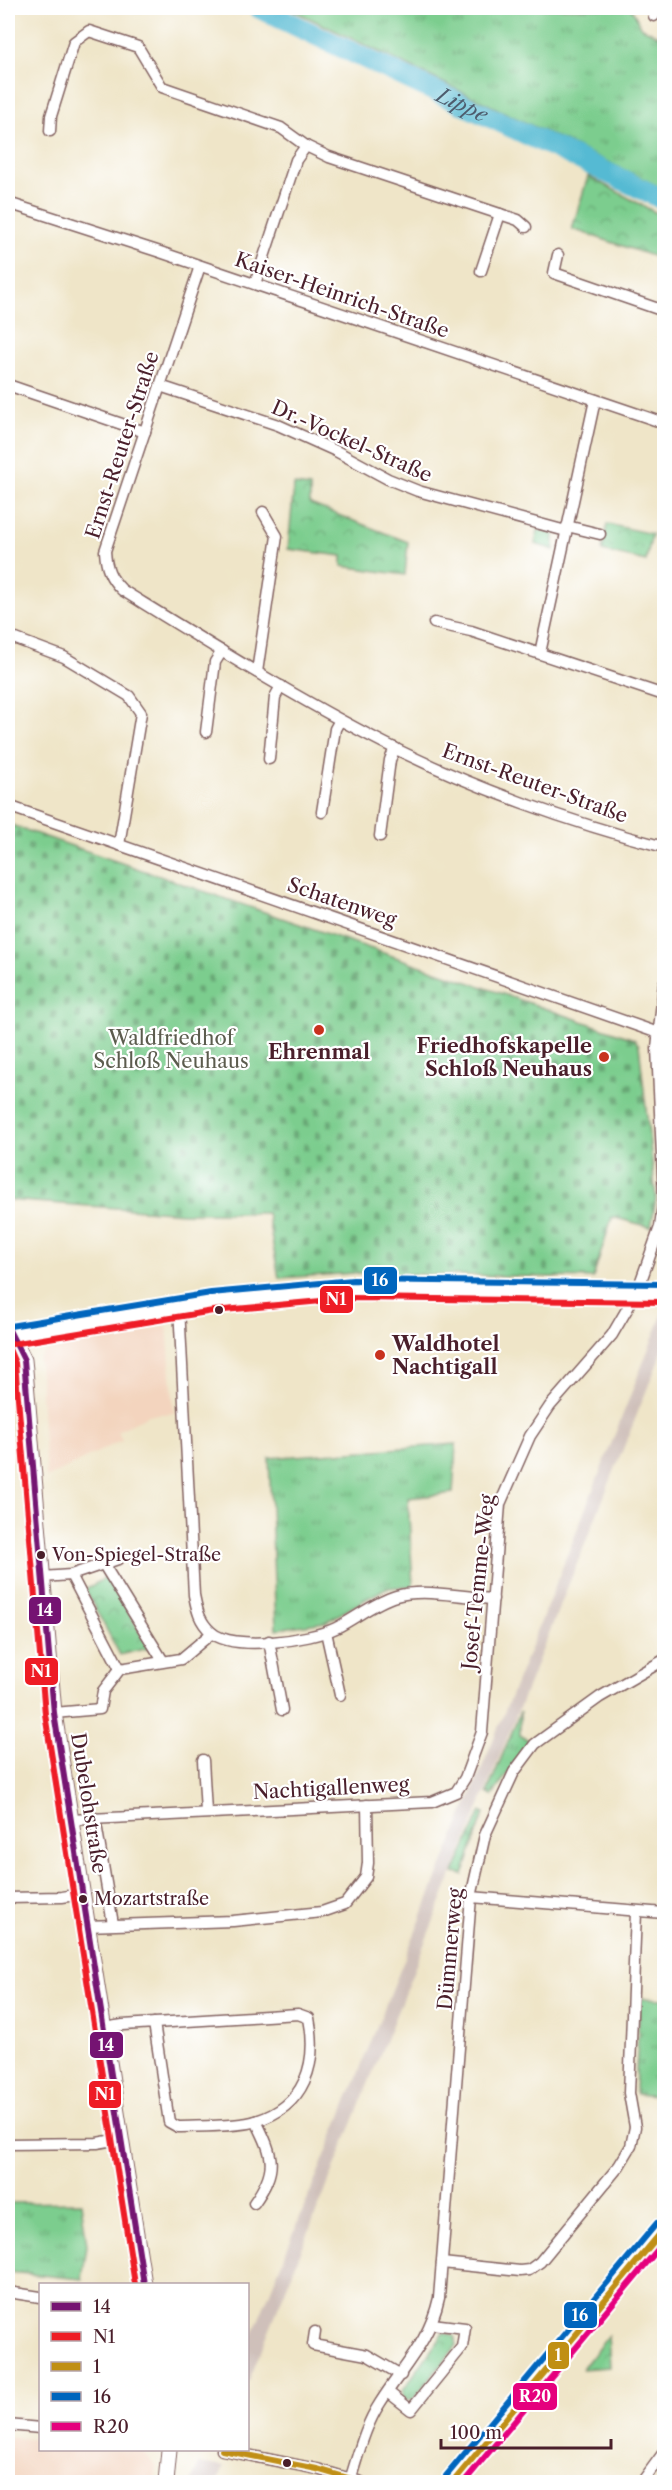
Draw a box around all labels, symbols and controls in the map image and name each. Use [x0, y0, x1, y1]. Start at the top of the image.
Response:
water label: Lippe [431, 81, 493, 127]
street label: Kaiser-Heinrich-Straße [232, 247, 452, 343]
street label: Ernst-Reuter-Straße [80, 348, 164, 542]
street label: Dr.-Vockel-Straße [268, 395, 436, 487]
street label: Ernst-Reuter-Straße [439, 738, 631, 828]
street label: Schatenweg [284, 872, 400, 932]
marker: Ehrenmal [312, 1023, 326, 1037]
park label: Waldfriedhof Schloß Neuhaus [93, 1026, 249, 1073]
place label: Friedhofskapelle Schloß Neuhaus [417, 1034, 592, 1081]
place label: Ehrenmal [268, 1040, 370, 1064]
marker: Friedhofskapelle Schloß Neuhaus [597, 1050, 611, 1064]
line badge: 16 [363, 1266, 398, 1295]
text: 16 [372, 1270, 389, 1290]
line badge: N1 [319, 1285, 354, 1314]
text: N1 [325, 1289, 347, 1309]
unlabelled marker [213, 1304, 225, 1316]
place label: Waldhotel Nachtigall [391, 1332, 500, 1379]
marker: Waldhotel Nachtigall [373, 1348, 387, 1362]
street label: Josef-Temme-Weg [457, 1493, 499, 1674]
place label: Von-Spiegel-Straße [51, 1544, 221, 1566]
marker: Von-Spiegel-Straße [35, 1549, 47, 1561]
line badge: 14 [28, 1596, 62, 1625]
text: 14 [37, 1600, 53, 1620]
line badge: N1 [24, 1657, 59, 1686]
text: N1 [30, 1661, 52, 1681]
street label: Dubelohstraße [66, 1731, 112, 1875]
street label: Nachtigallenweg [252, 1772, 410, 1804]
street label: Dümmerweg [433, 1886, 467, 2011]
place label: Mozartstraße [94, 1888, 209, 1910]
marker: Mozartstraße [77, 1893, 89, 1905]
line badge: 14 [89, 2031, 124, 2059]
text: 14 [98, 2035, 114, 2055]
line badge: N1 [88, 2080, 122, 2109]
text: N1 [94, 2084, 116, 2104]
legend [39, 2283, 249, 2451]
text: 14 [93, 2296, 111, 2318]
line badge: 16 [563, 2301, 598, 2329]
text: 16 [572, 2305, 589, 2325]
text: N1 [93, 2326, 116, 2348]
line badge: 1 [547, 2341, 570, 2370]
text: 1 [554, 2345, 562, 2365]
text: 1 [93, 2356, 101, 2378]
line badge: R20 [512, 2382, 558, 2411]
text: 16 [93, 2386, 111, 2408]
text: R20 [519, 2386, 551, 2406]
scale bar [441, 2412, 610, 2450]
text: R20 [93, 2416, 129, 2438]
text: 100 m [450, 2422, 502, 2444]
unlabelled marker [281, 2457, 293, 2469]

